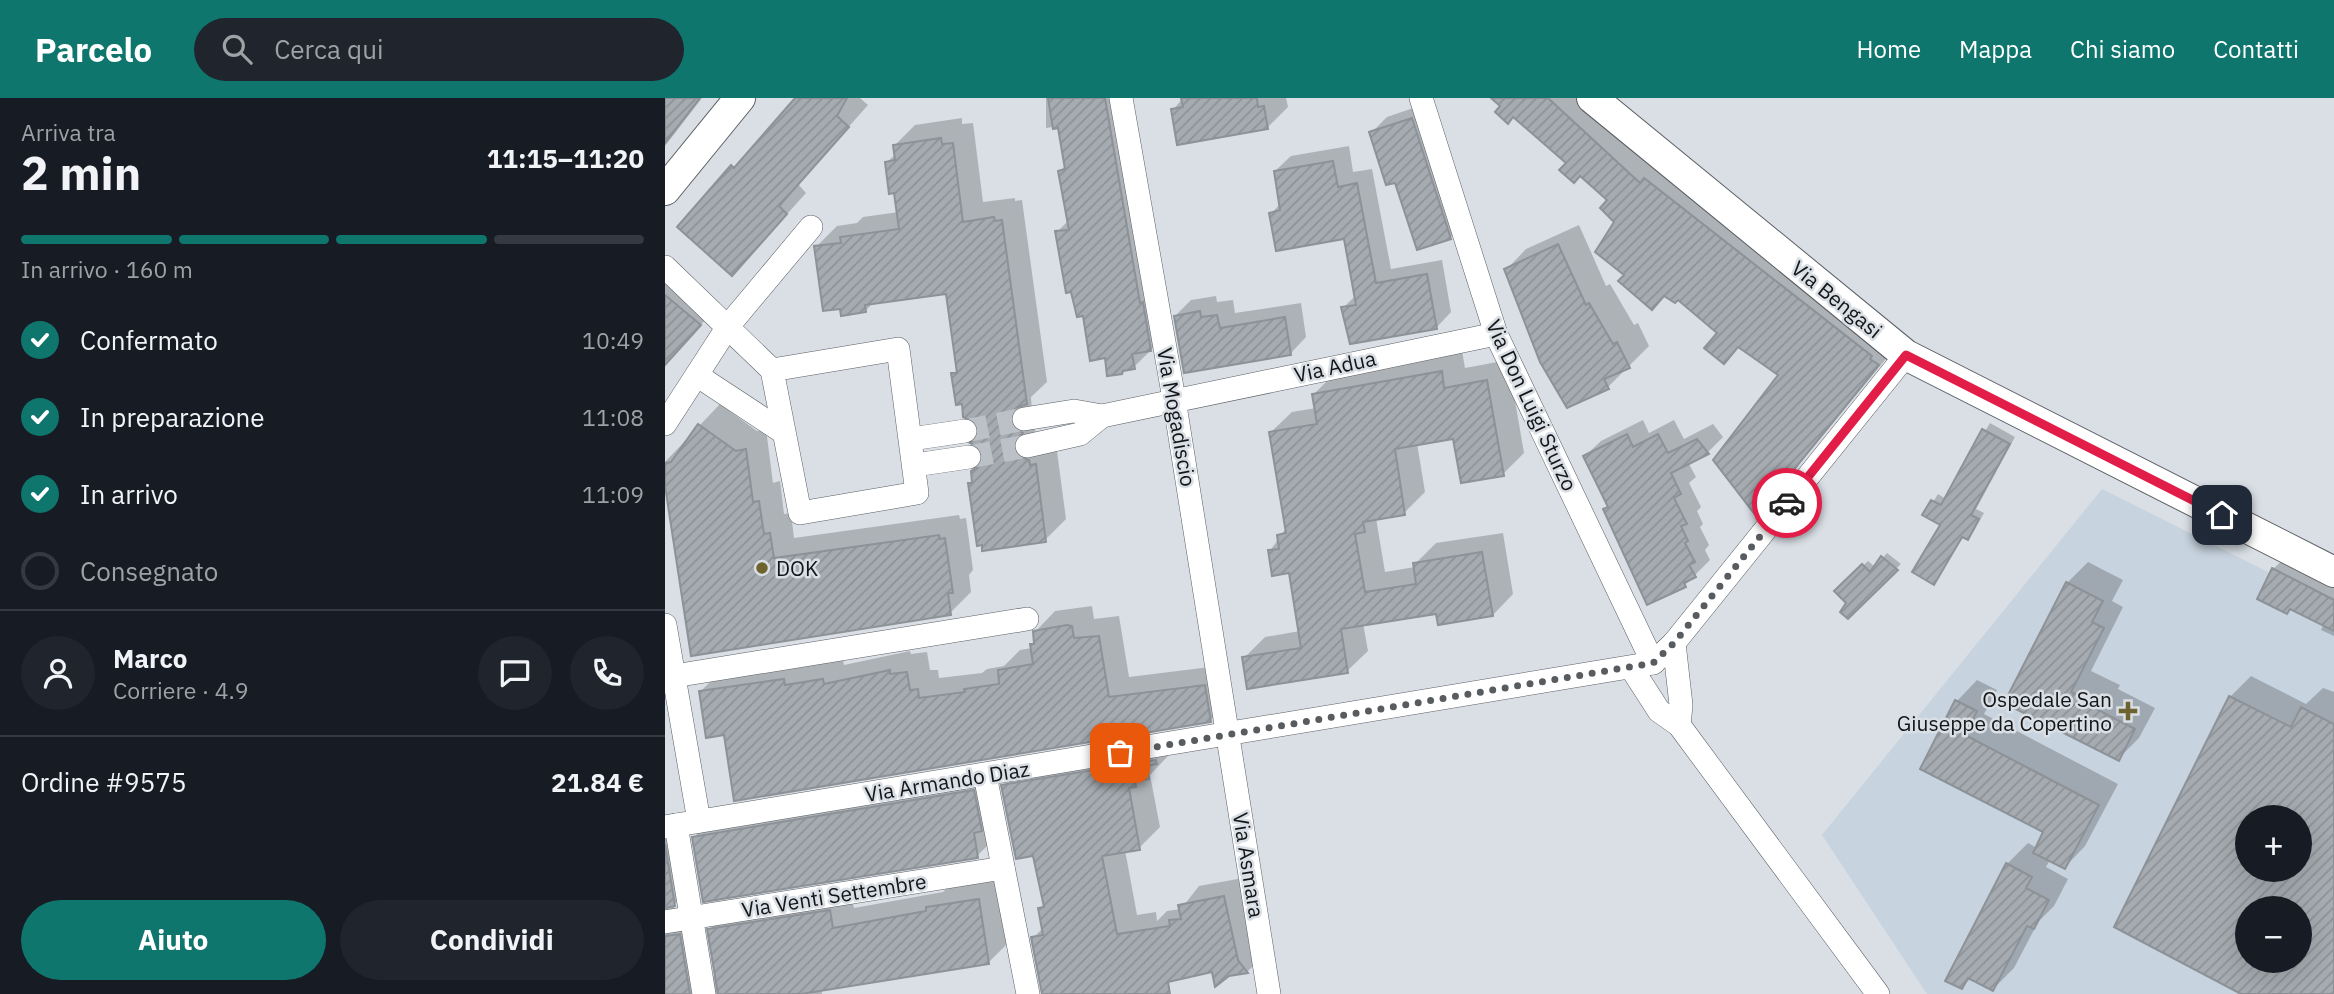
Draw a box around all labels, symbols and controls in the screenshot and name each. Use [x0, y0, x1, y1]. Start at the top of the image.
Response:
search box [194, 18, 684, 81]
text: Parcelo [35, 28, 152, 71]
icon: search [218, 30, 256, 68]
text: Cerca qui [274, 32, 383, 66]
text: Home [1857, 33, 1921, 65]
text: Mappa [1959, 33, 2032, 65]
text: Chi siamo [2070, 33, 2175, 65]
text: Contatti [2213, 33, 2299, 65]
text: Arriva tra [21, 117, 116, 147]
text: 11:15–11:20 [487, 141, 644, 175]
text: 2 min [21, 143, 141, 203]
text: In arrivo · 160 m [21, 254, 193, 284]
street label: Via Bengasi [1786, 254, 1888, 344]
street label: Via Don Luigi Sturzo [1480, 315, 1584, 495]
icon: check [21, 321, 59, 359]
text: Confermato [80, 323, 218, 357]
text: 10:49 [582, 325, 644, 355]
street label: Via Adua [1291, 344, 1379, 388]
street label: Via Mogadiscio [1151, 345, 1203, 489]
icon: check [21, 398, 59, 436]
text: In preparazione [80, 400, 265, 434]
text: 11:08 [582, 402, 644, 432]
courier [1752, 468, 1822, 538]
icon: check [21, 475, 59, 513]
text: In arrivo [80, 477, 178, 511]
text: 11:09 [582, 479, 644, 509]
icon: car [1768, 484, 1806, 522]
pin [2192, 485, 2252, 545]
icon: home [2203, 496, 2241, 534]
text: Consegnato [80, 554, 218, 588]
place label: DOK [776, 554, 818, 582]
marker: DOK [754, 560, 770, 576]
button: person [21, 636, 95, 710]
button: chat [478, 636, 552, 710]
button: phone [570, 636, 644, 710]
text: Marco [113, 641, 187, 675]
text: Corriere · 4.9 [113, 675, 249, 705]
place label: Ospedale San Giuseppe da Copertino [1897, 685, 2112, 737]
marker: Ospedale San Giuseppe da Copertino [2118, 701, 2138, 721]
pin [1090, 723, 1150, 783]
icon: bag [1101, 734, 1139, 772]
street label: Via Armando Diaz [863, 754, 1031, 808]
text: Ordine #9575 [21, 765, 187, 799]
text: 21.84 € [551, 765, 644, 799]
map controls [2235, 805, 2312, 973]
button: + [2235, 805, 2312, 882]
street label: Via Asmara [1227, 810, 1271, 920]
street label: Via Venti Settembre [740, 867, 928, 923]
button: − [2235, 896, 2312, 973]
button: Aiuto [21, 900, 326, 980]
button: Condividi [340, 900, 644, 980]

